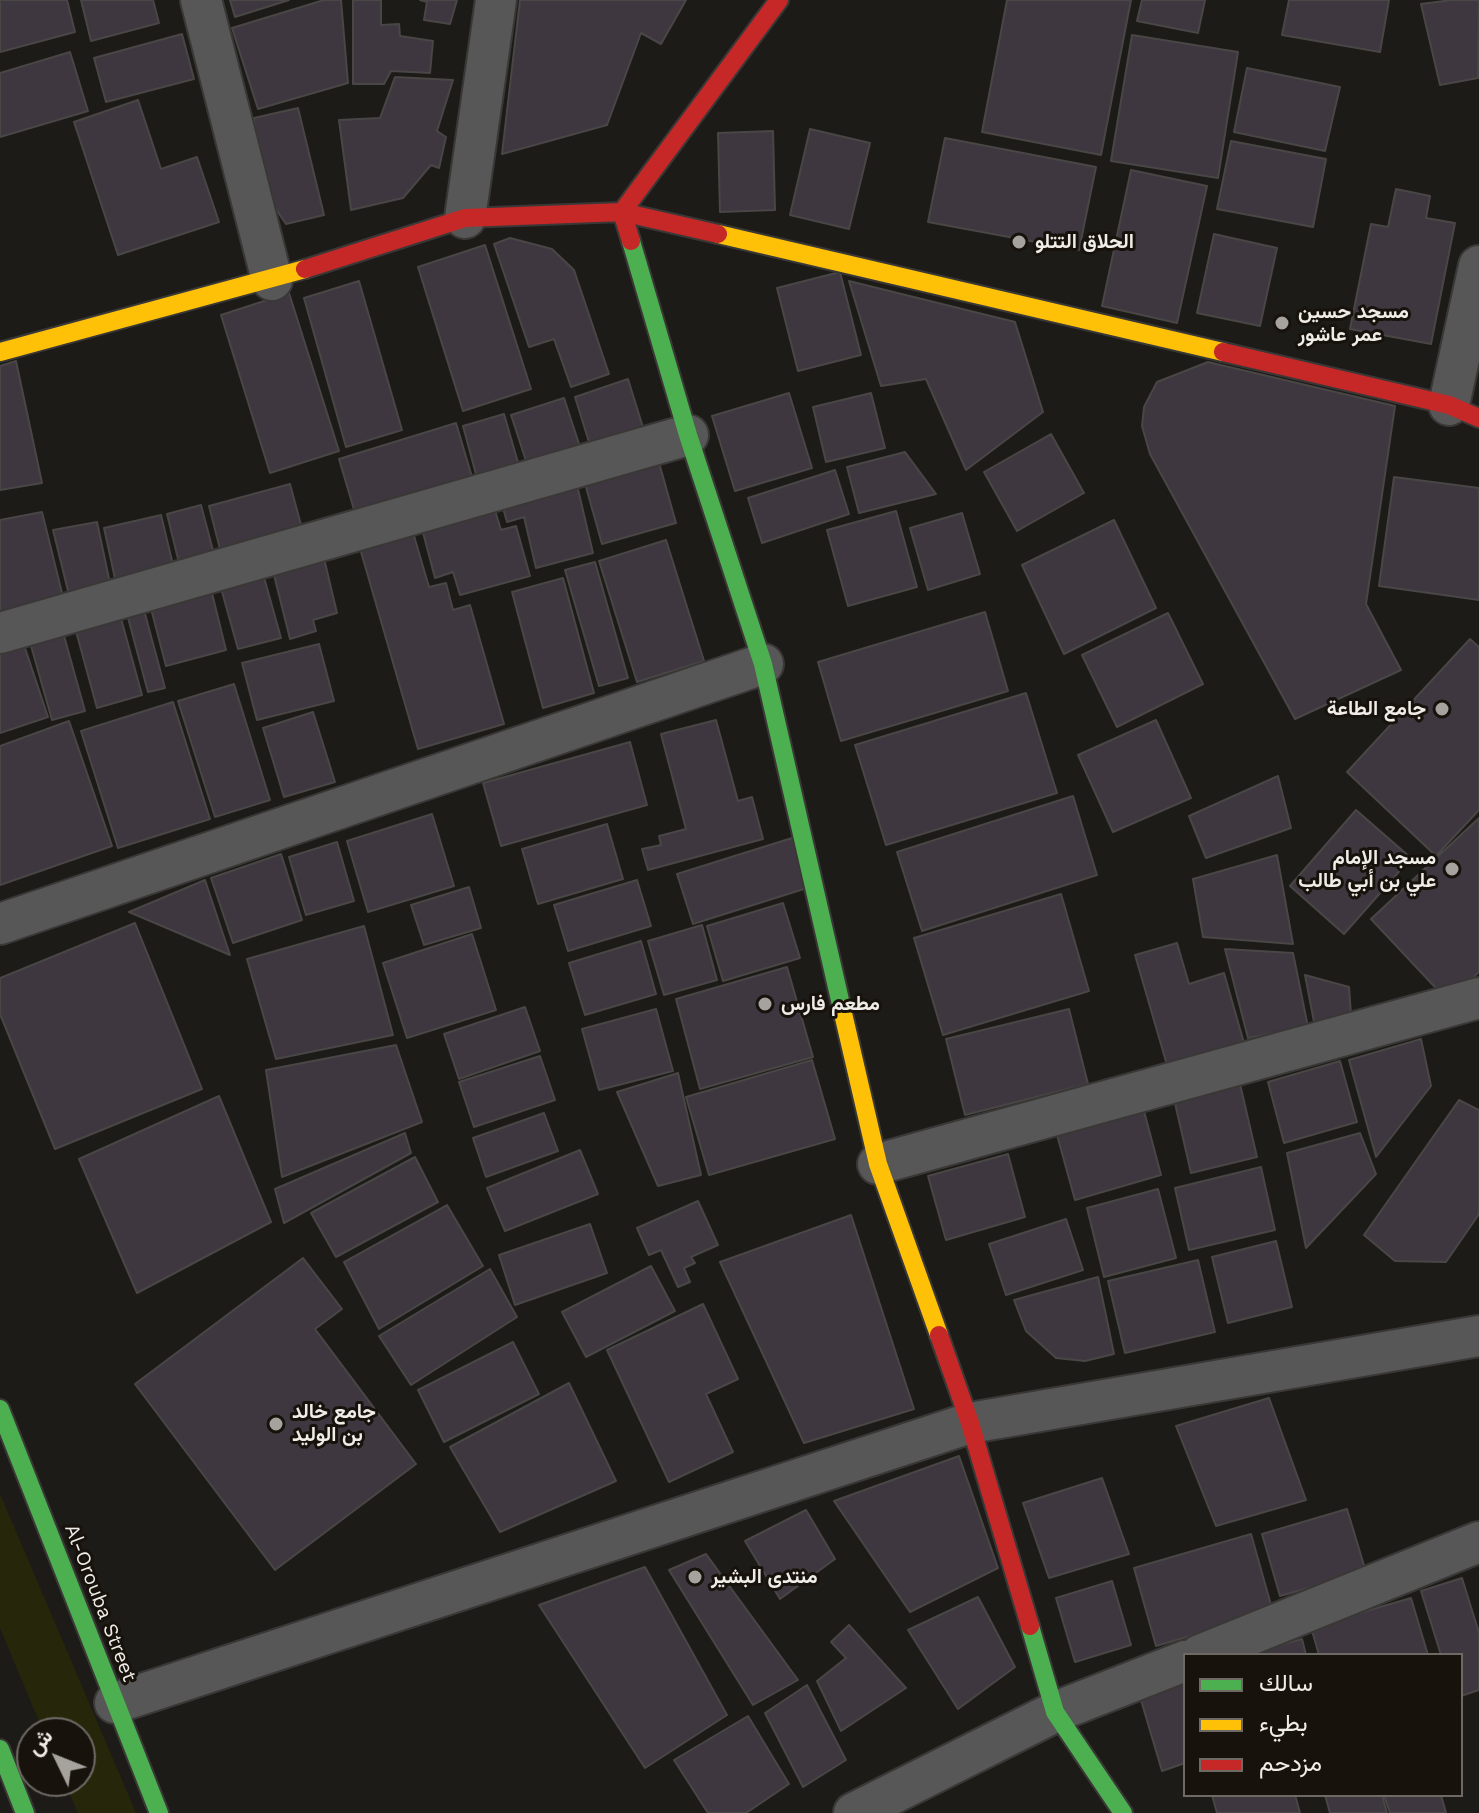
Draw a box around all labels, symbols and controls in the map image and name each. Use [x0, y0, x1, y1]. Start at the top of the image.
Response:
place label: الحلاق التتلو [1035, 230, 1134, 254]
marker: الحلاق التتلو [1010, 233, 1028, 251]
place label: مسجد حسين عمر عاشور [1298, 300, 1409, 347]
marker: مسجد حسين عمر عاشور [1273, 314, 1291, 332]
place label: جامع الطاعة [1327, 697, 1426, 721]
marker: جامع الطاعة [1433, 700, 1451, 718]
place label: مسجد الإمام علي بن أبي طالب [1298, 846, 1436, 893]
marker: مسجد الإمام علي بن أبي طالب [1443, 860, 1461, 878]
place label: مطعم فارس [781, 992, 880, 1016]
marker: مطعم فارس [756, 995, 774, 1013]
place label: جامع خالد بن الوليد [292, 1400, 376, 1447]
marker: جامع خالد بن الوليد [267, 1415, 285, 1433]
street label: Al-Orouba Street [59, 1521, 141, 1685]
place label: منتدى البشير [711, 1565, 818, 1589]
marker: منتدى البشير [686, 1568, 704, 1586]
legend [1183, 1653, 1463, 1797]
text: سالك [1259, 1669, 1313, 1697]
text: بطيء [1259, 1709, 1308, 1737]
north arrow [16, 1717, 96, 1797]
text: ش [21, 1723, 58, 1760]
text: مزدحم [1259, 1749, 1322, 1777]

